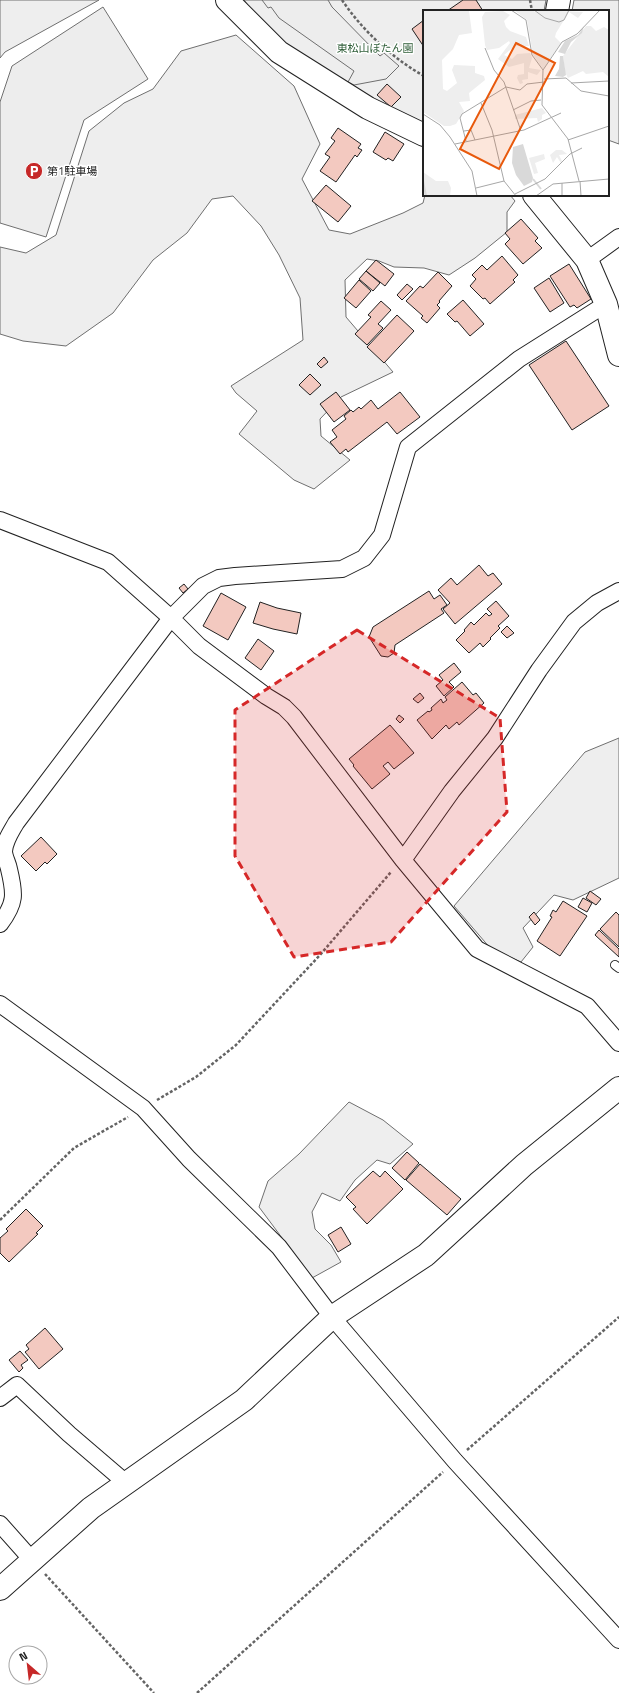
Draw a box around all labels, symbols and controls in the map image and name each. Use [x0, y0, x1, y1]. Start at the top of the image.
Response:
inset map [423, 10, 609, 196]
park label: 東松山ぼたん園 [337, 40, 414, 56]
parking icon: 第1駐車場 [24, 161, 44, 181]
place label: 第1駐車場 [47, 163, 97, 179]
north arrow [8, 1645, 48, 1685]
text: N [16, 1647, 30, 1665]

